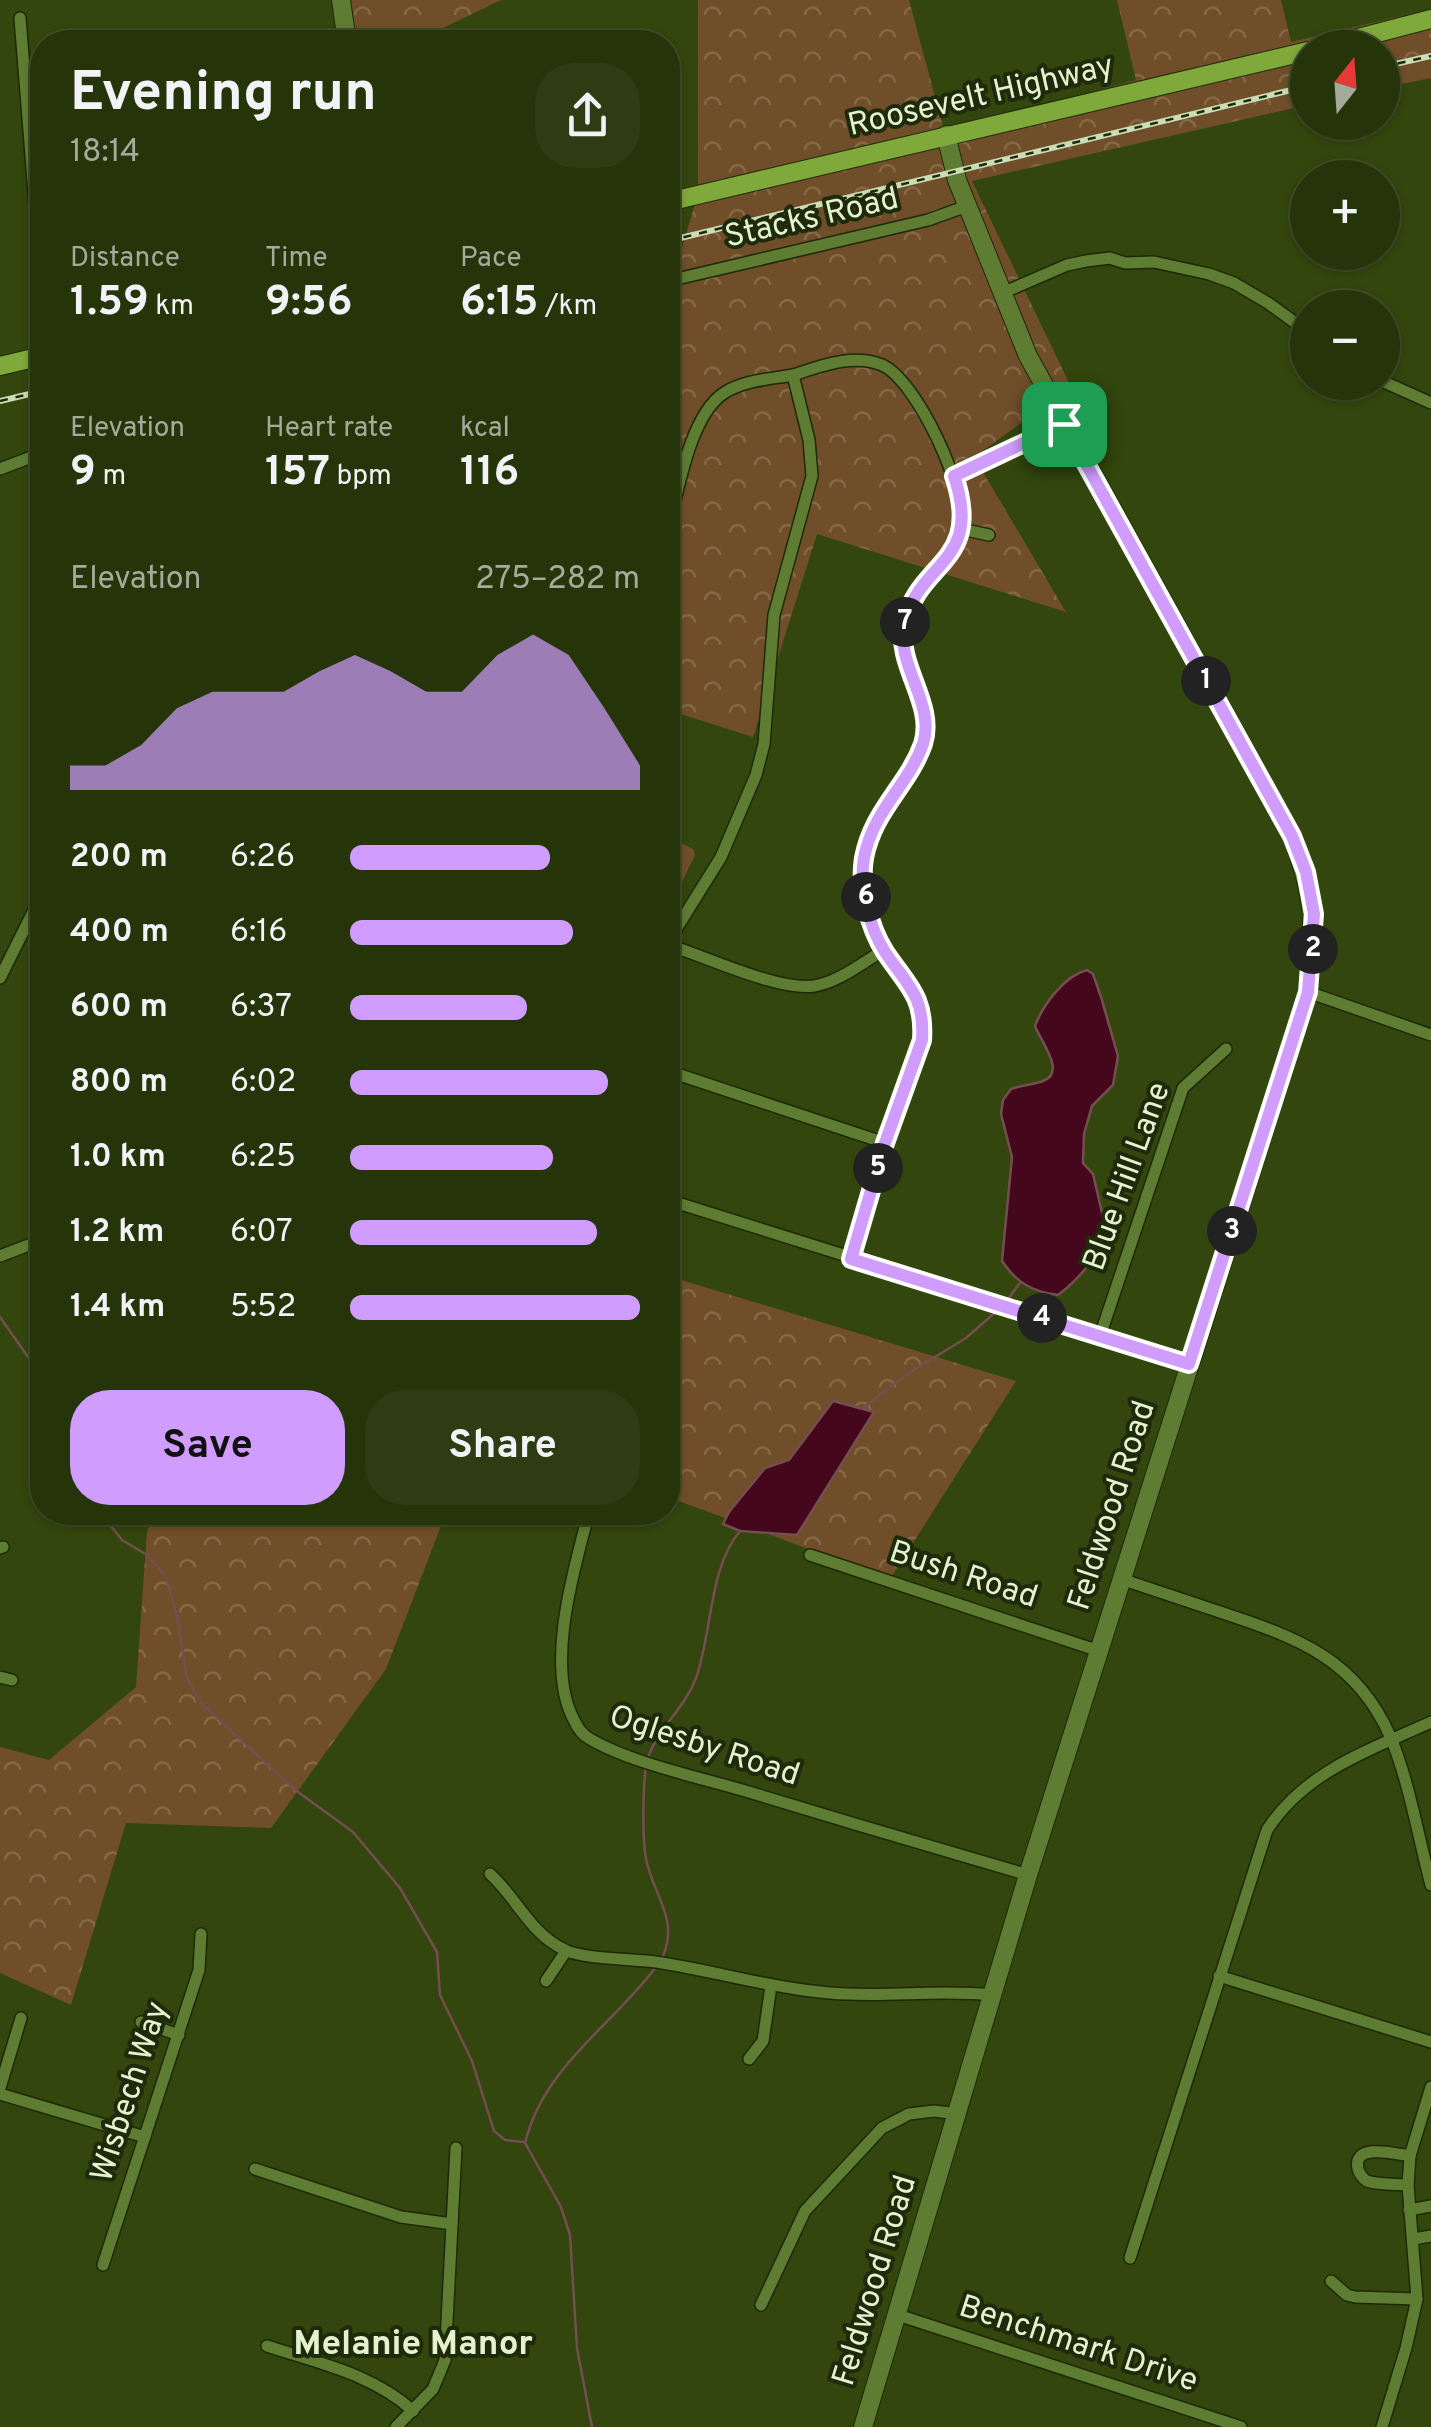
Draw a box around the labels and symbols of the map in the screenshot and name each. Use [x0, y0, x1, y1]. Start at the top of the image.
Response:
north arrow [1290, 30, 1400, 140]
street label: Roosevelt Highway [844, 47, 1118, 147]
street label: Stacks Road [721, 180, 903, 258]
pin [1022, 382, 1107, 467]
pin: 7 [880, 597, 930, 647]
pin: 1 [1181, 656, 1231, 706]
pin: 6 [841, 872, 891, 922]
pin: 2 [1288, 924, 1338, 974]
street label: Blue Hill Lane [1075, 1077, 1181, 1277]
pin: 5 [853, 1143, 903, 1193]
pin: 3 [1207, 1206, 1257, 1256]
pin: 4 [1017, 1293, 1067, 1343]
street label: Feldwood Road [1060, 1396, 1166, 1616]
street label: Bush Road [884, 1533, 1042, 1619]
street label: Oglesby Road [604, 1697, 804, 1797]
street label: Wisbech Way [83, 1997, 179, 2187]
street label: Feldwood Road [825, 2171, 927, 2391]
street label: Benchmark Drive [953, 2288, 1203, 2402]
district label: Melanie Manor [293, 2323, 533, 2367]

